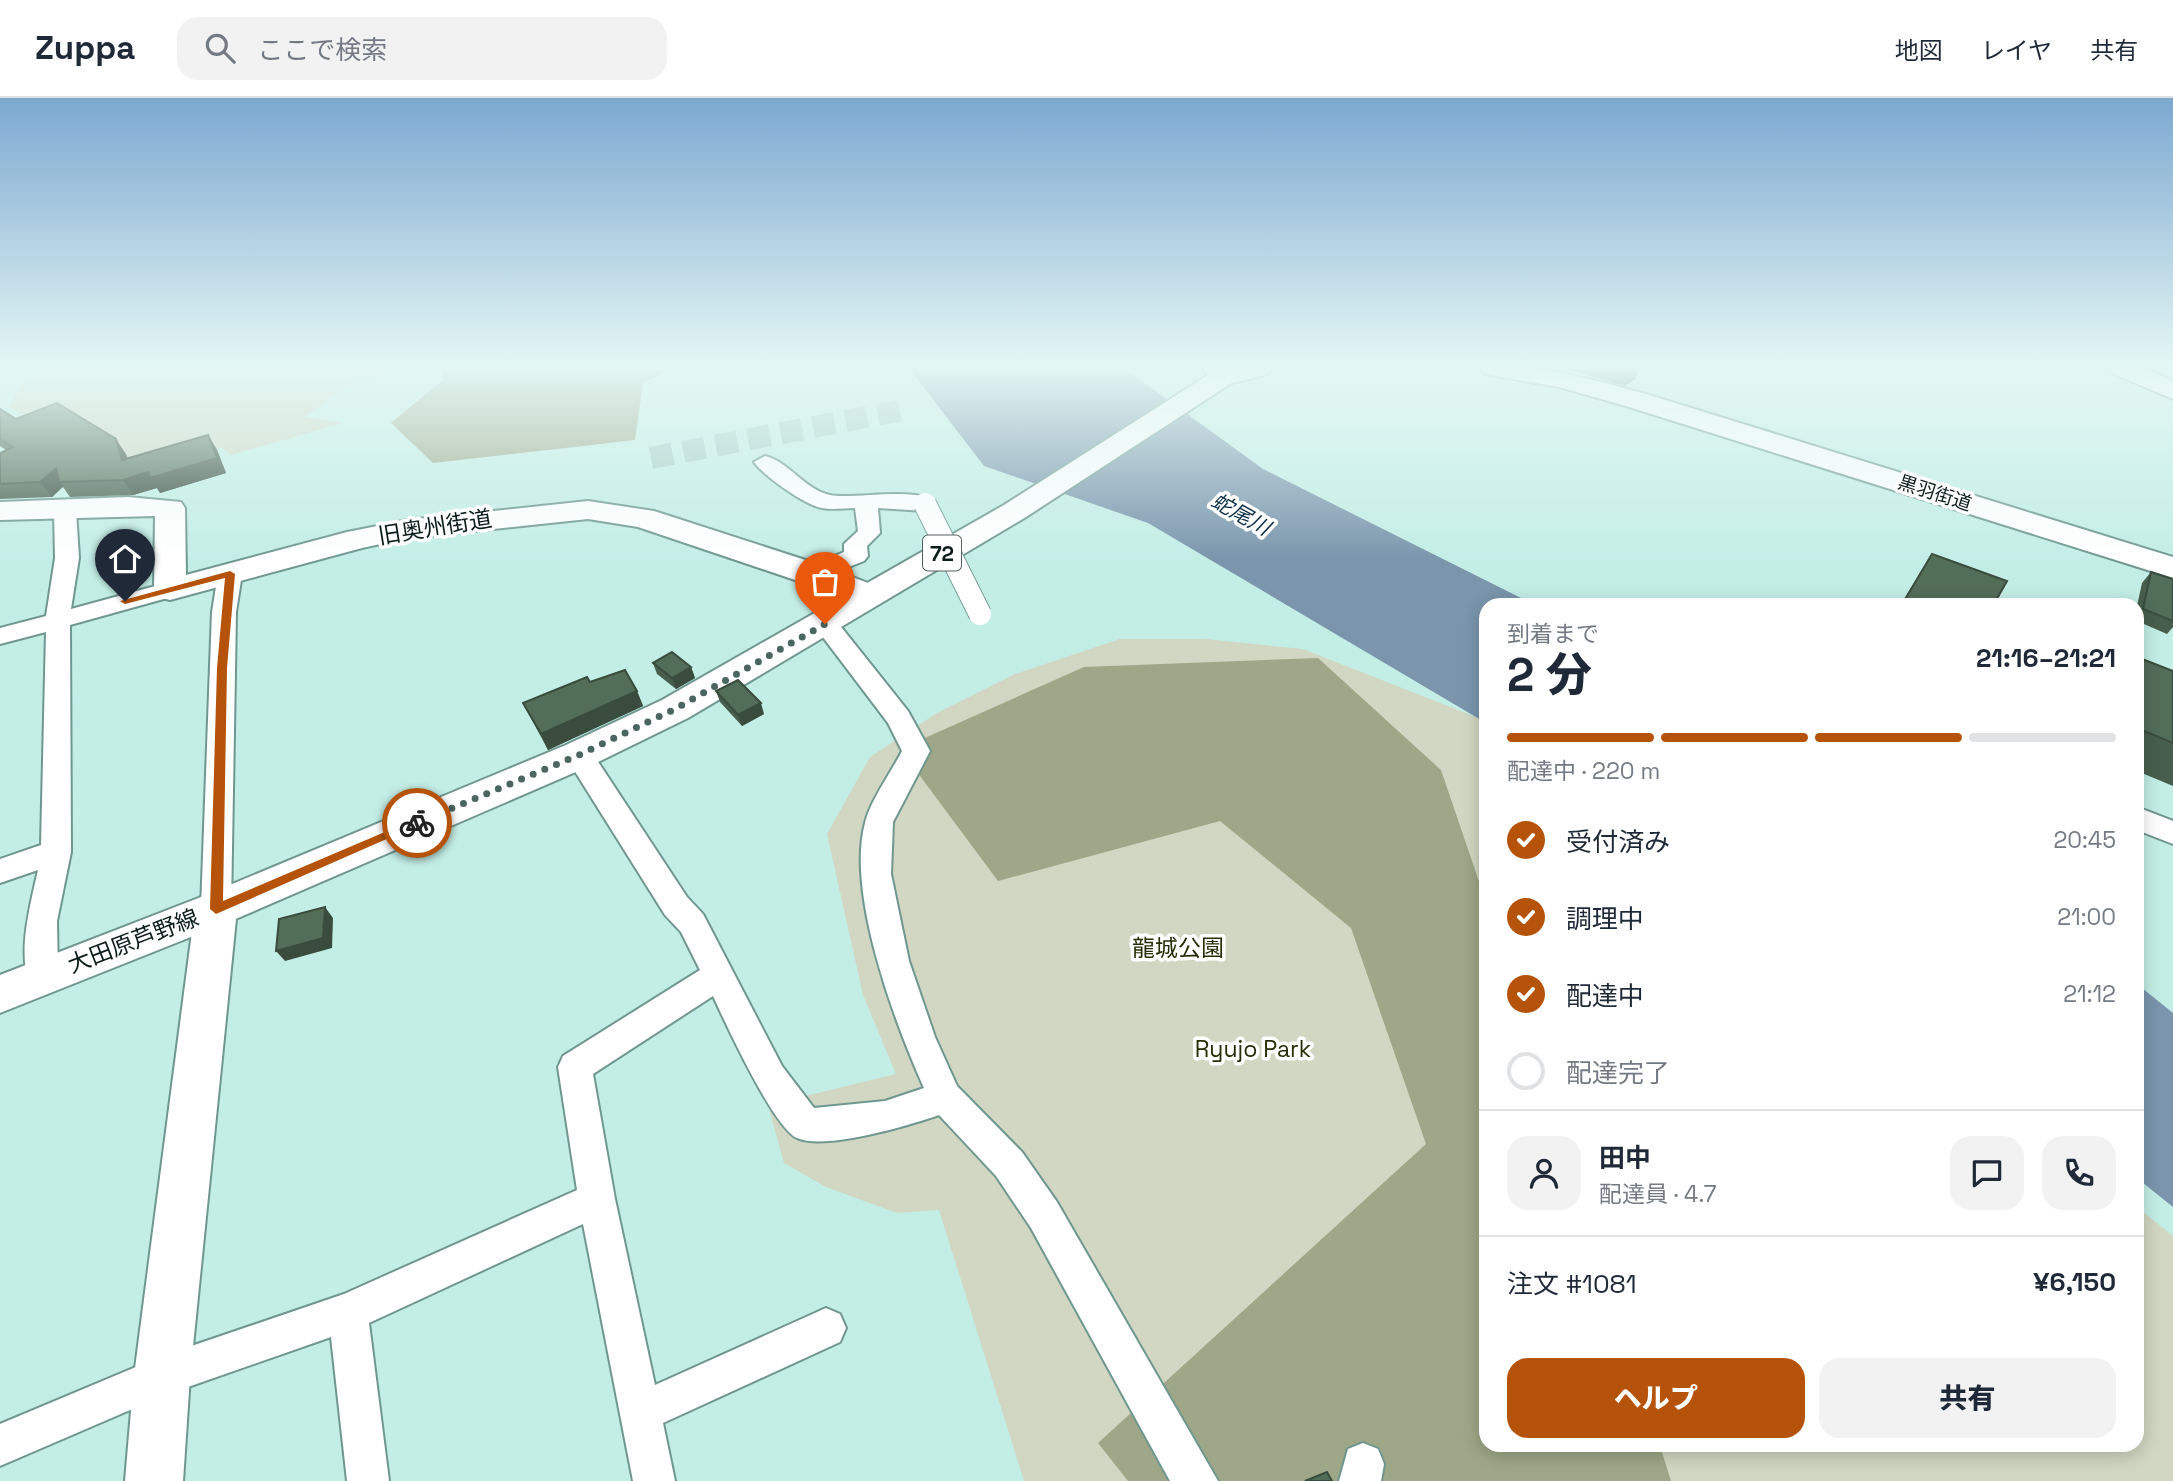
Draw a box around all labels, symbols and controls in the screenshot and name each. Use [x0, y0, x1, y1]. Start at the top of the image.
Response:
search box [177, 17, 667, 80]
text: Zuppa [35, 27, 135, 69]
icon: search [201, 29, 239, 67]
text: ここで検索 [257, 33, 387, 67]
text: 地図 [1895, 35, 1943, 66]
text: レイヤ [1981, 35, 2052, 66]
text: 共有 [2090, 35, 2138, 66]
street label: 黒羽街道 [1895, 469, 1975, 517]
water label: 蛇尾川 [1207, 487, 1277, 542]
street label: 旧奥州街道 [376, 503, 494, 551]
pin [95, 529, 155, 601]
road number: 72 [923, 536, 961, 570]
icon: home [106, 540, 144, 578]
pin [795, 552, 855, 624]
icon: bag [806, 563, 844, 601]
text: 到着まで [1507, 619, 1599, 649]
text: 21:16–21:21 [1976, 641, 2116, 675]
text: 2 分 [1507, 646, 1592, 704]
text: 配達中 · 220 m [1507, 756, 1660, 786]
courier [382, 788, 452, 858]
icon: bike [398, 804, 436, 842]
icon: check [1507, 821, 1545, 859]
text: 受付済み [1566, 825, 1670, 859]
text: 20:45 [2053, 825, 2116, 855]
icon: check [1507, 898, 1545, 936]
street label: 大田原芦野線 [63, 902, 203, 980]
text: 調理中 [1566, 902, 1644, 936]
text: 21:00 [2057, 902, 2116, 932]
park label: 龍城公園 [1132, 933, 1224, 963]
icon: check [1507, 975, 1545, 1013]
text: 配達中 [1566, 979, 1644, 1013]
text: 21:12 [2063, 979, 2116, 1009]
park label: Ryujo Park [1195, 1034, 1311, 1064]
text: 配達完了 [1566, 1056, 1670, 1090]
button: person [1507, 1136, 1581, 1210]
button: chat [1950, 1136, 2024, 1210]
button: phone [2042, 1136, 2116, 1210]
text: 田中 [1599, 1141, 1651, 1175]
text: 配達員 · 4.7 [1599, 1179, 1716, 1209]
text: ¥6,150 [2033, 1265, 2116, 1299]
text: 注文 #1081 [1507, 1267, 1637, 1301]
button: ヘルプ [1507, 1358, 1805, 1438]
button: 共有 [1819, 1358, 2116, 1438]

